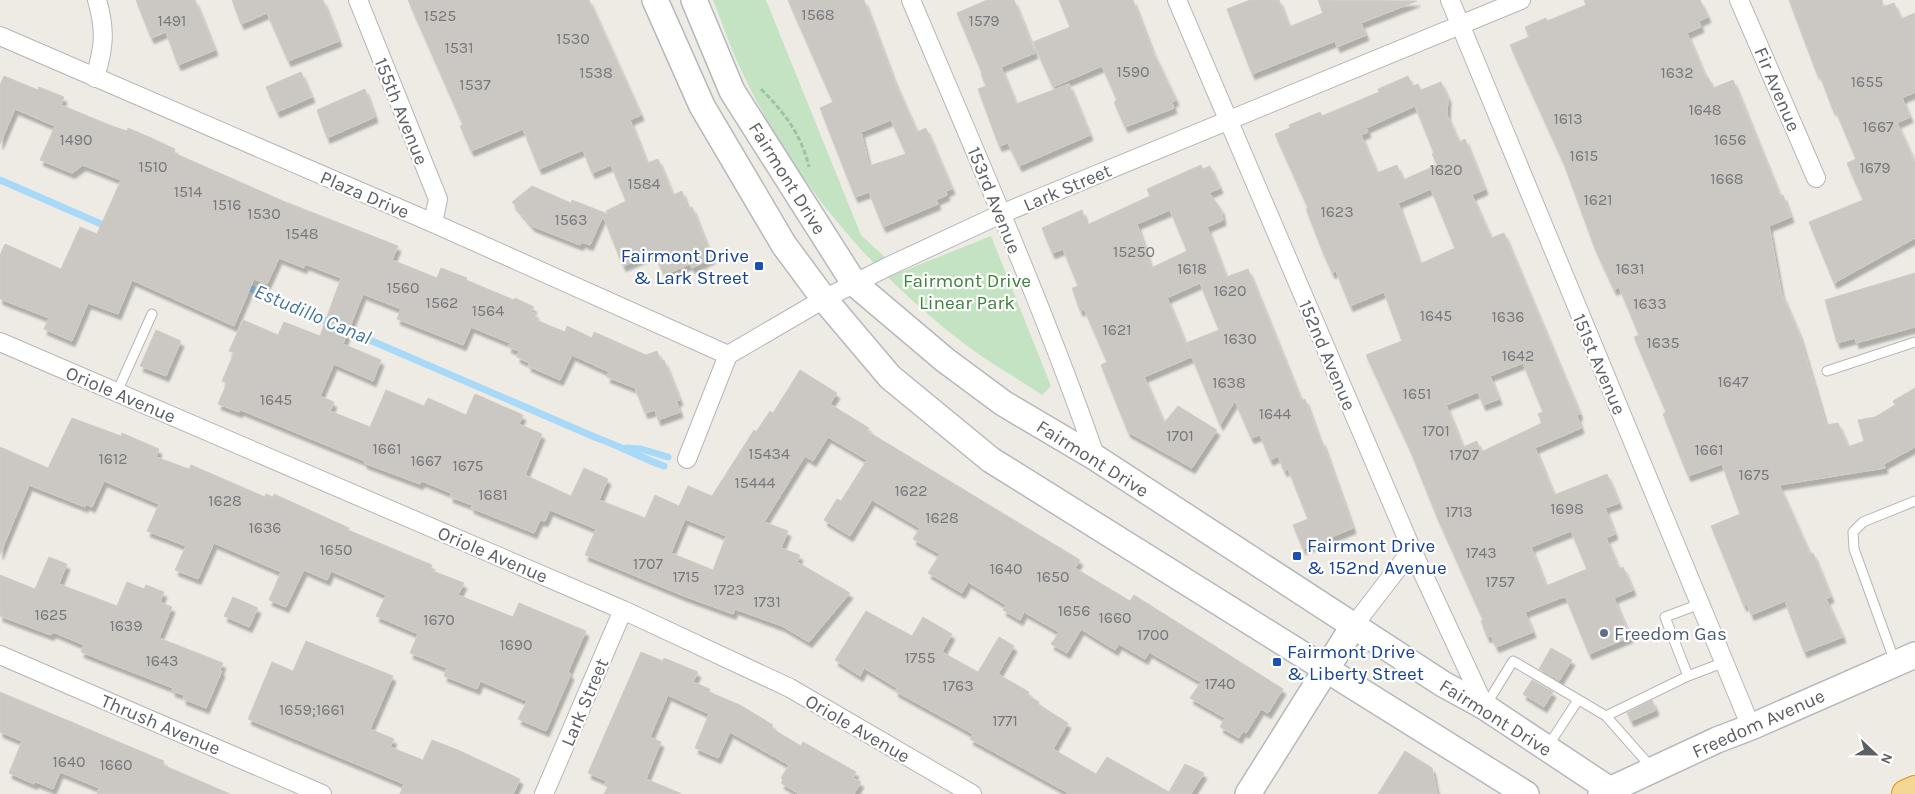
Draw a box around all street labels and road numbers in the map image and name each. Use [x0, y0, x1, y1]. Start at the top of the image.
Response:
street label: Fir Avenue [1749, 44, 1805, 135]
street label: 155th Avenue [370, 55, 433, 168]
street label: Fairmont Drive [744, 118, 830, 239]
street label: 153rd Avenue [963, 144, 1026, 257]
street label: Lark Street [1020, 160, 1115, 216]
street label: Plaza Drive [317, 166, 412, 224]
street label: 152nd Avenue [1294, 297, 1360, 414]
street label: 151st Avenue [1568, 311, 1630, 418]
street label: Oriole Avenue [62, 362, 179, 428]
street label: Fairmont Drive [1032, 416, 1153, 502]
street label: Oriole Avenue [434, 522, 551, 588]
street label: Lark Street [557, 655, 613, 750]
street label: Fairmont Drive [1435, 675, 1556, 761]
street label: Freedom Avenue [1689, 685, 1828, 763]
street label: Thrush Avenue [97, 690, 224, 760]
street label: Oriole Avenue [801, 690, 914, 768]

